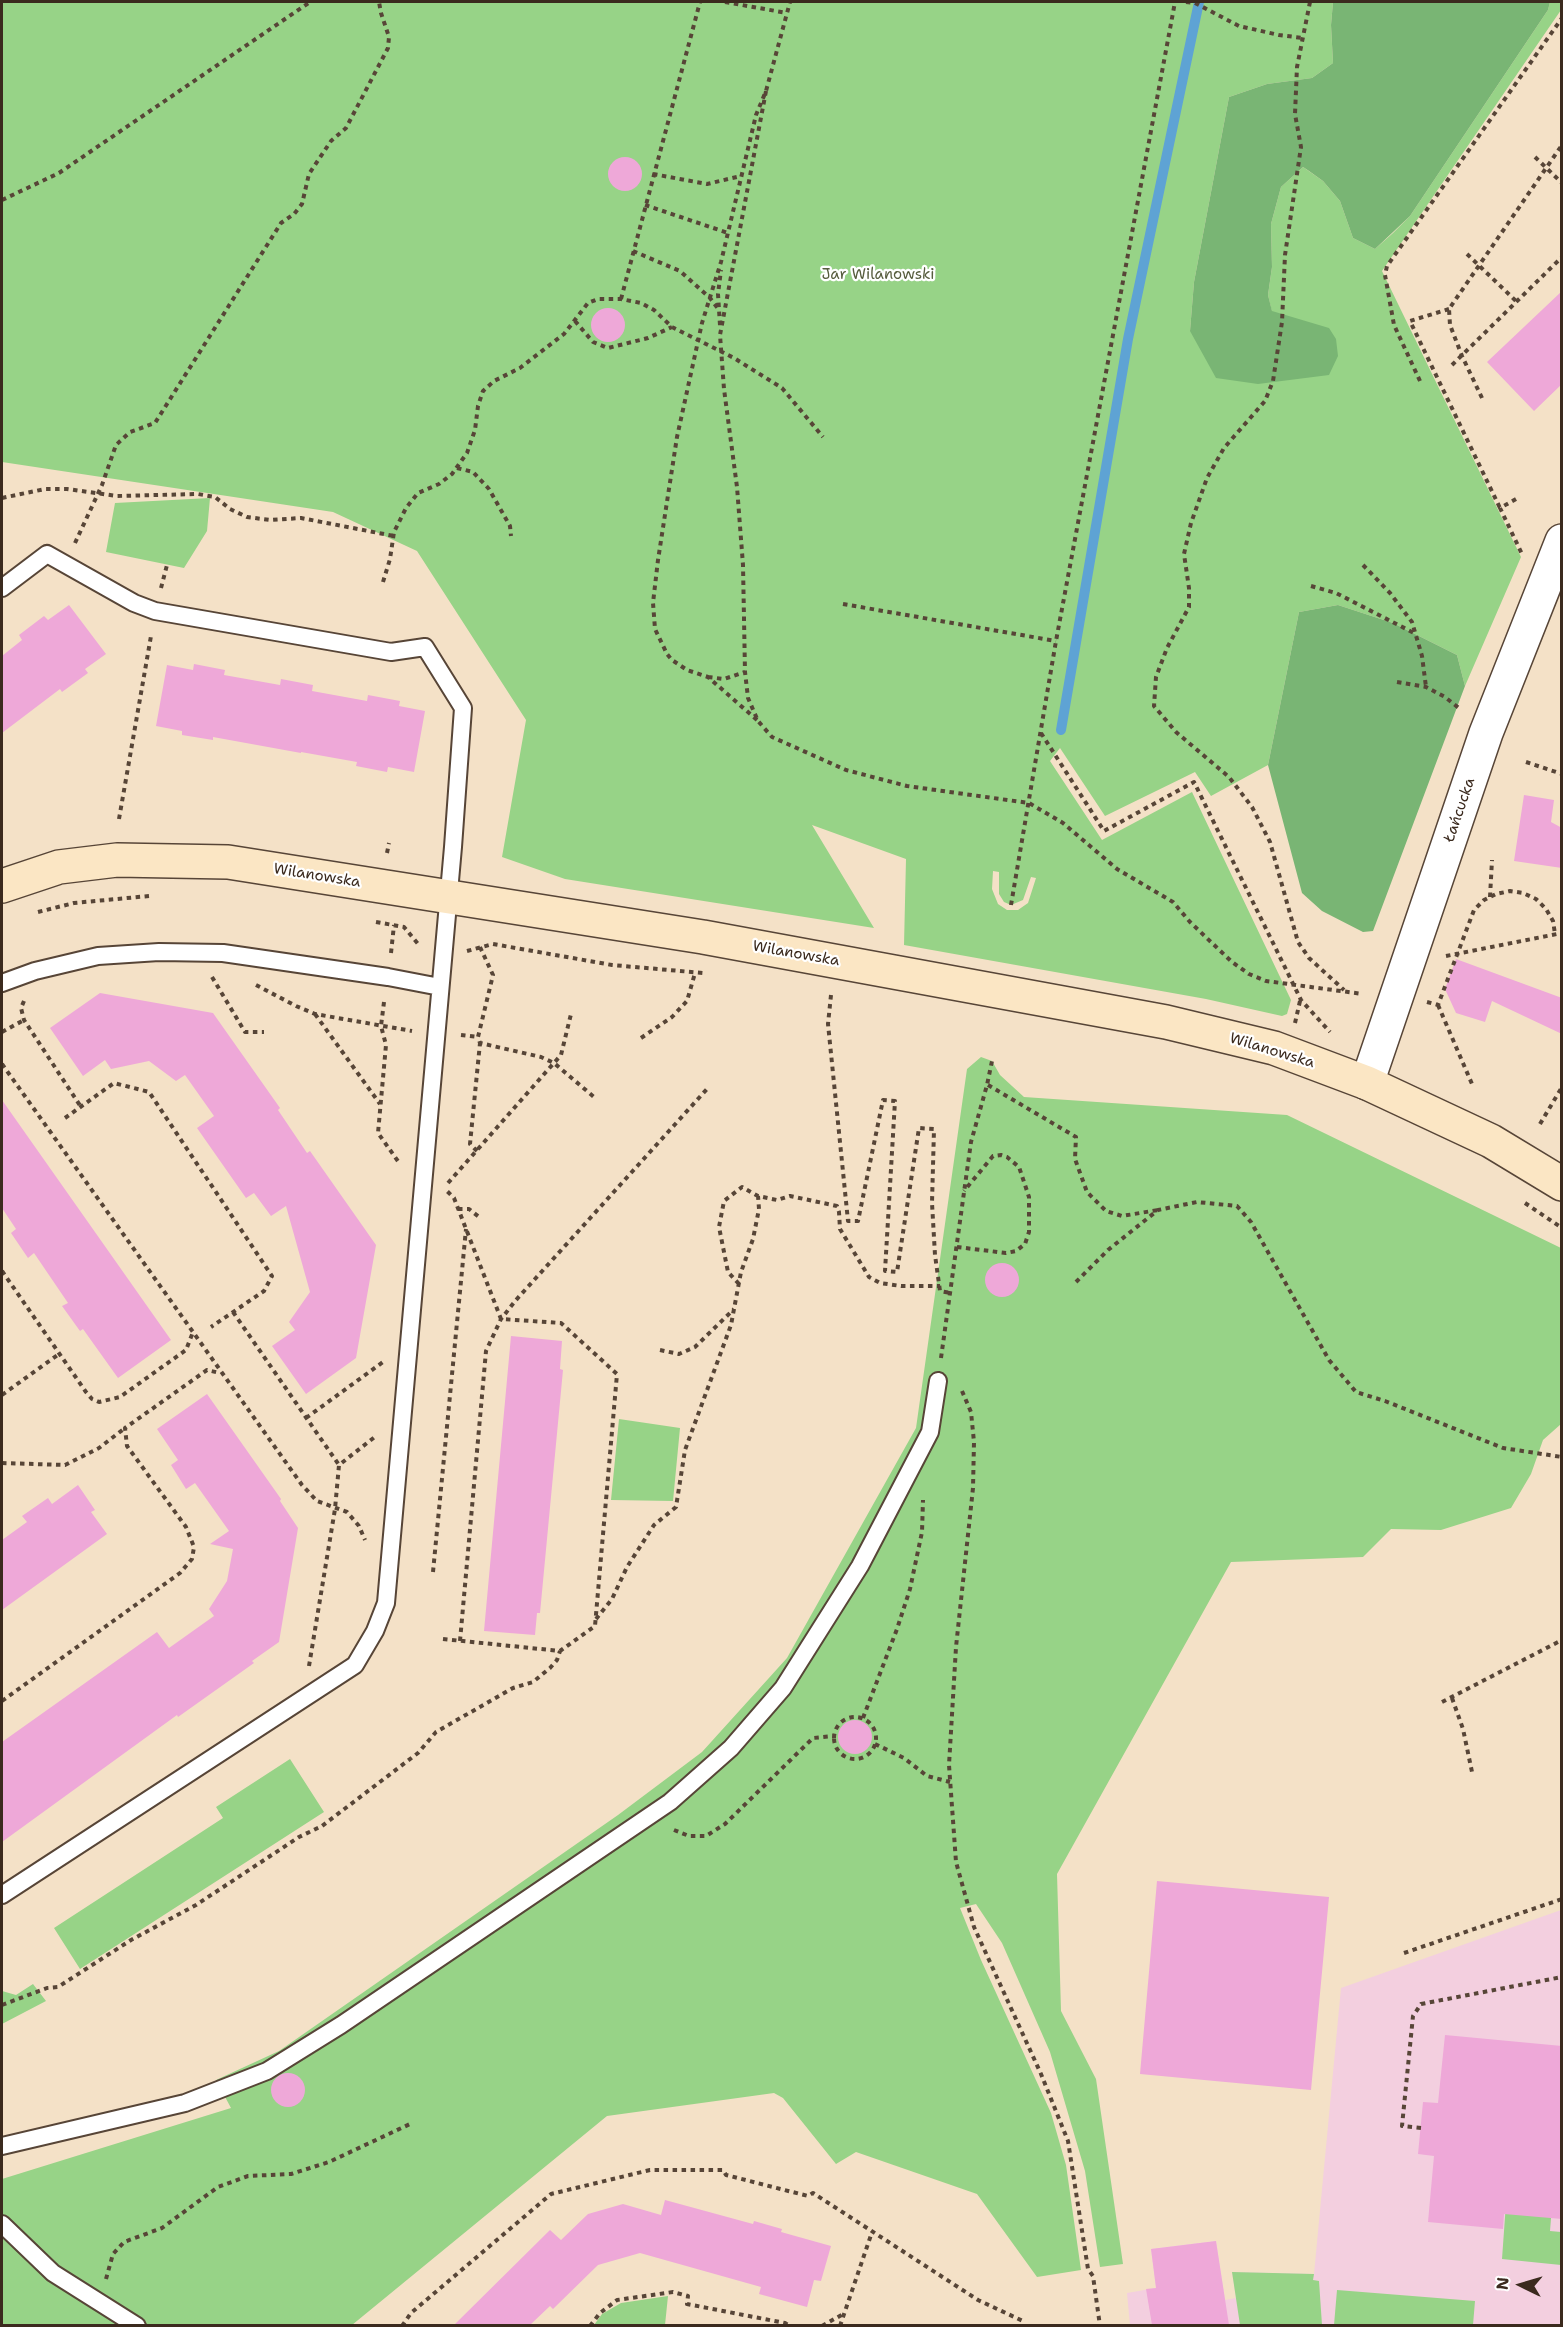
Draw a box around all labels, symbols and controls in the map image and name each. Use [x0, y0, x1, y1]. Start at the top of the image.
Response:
park label: Jar Wilanowski [821, 266, 935, 284]
street label: Łańcucka [1441, 775, 1479, 845]
street label: Wilanowska [272, 860, 362, 892]
street label: Wilanowska [751, 938, 841, 970]
street label: Wilanowska [1227, 1030, 1317, 1072]
north arrow [1491, 2255, 1551, 2315]
text: N [1492, 2276, 1514, 2291]

